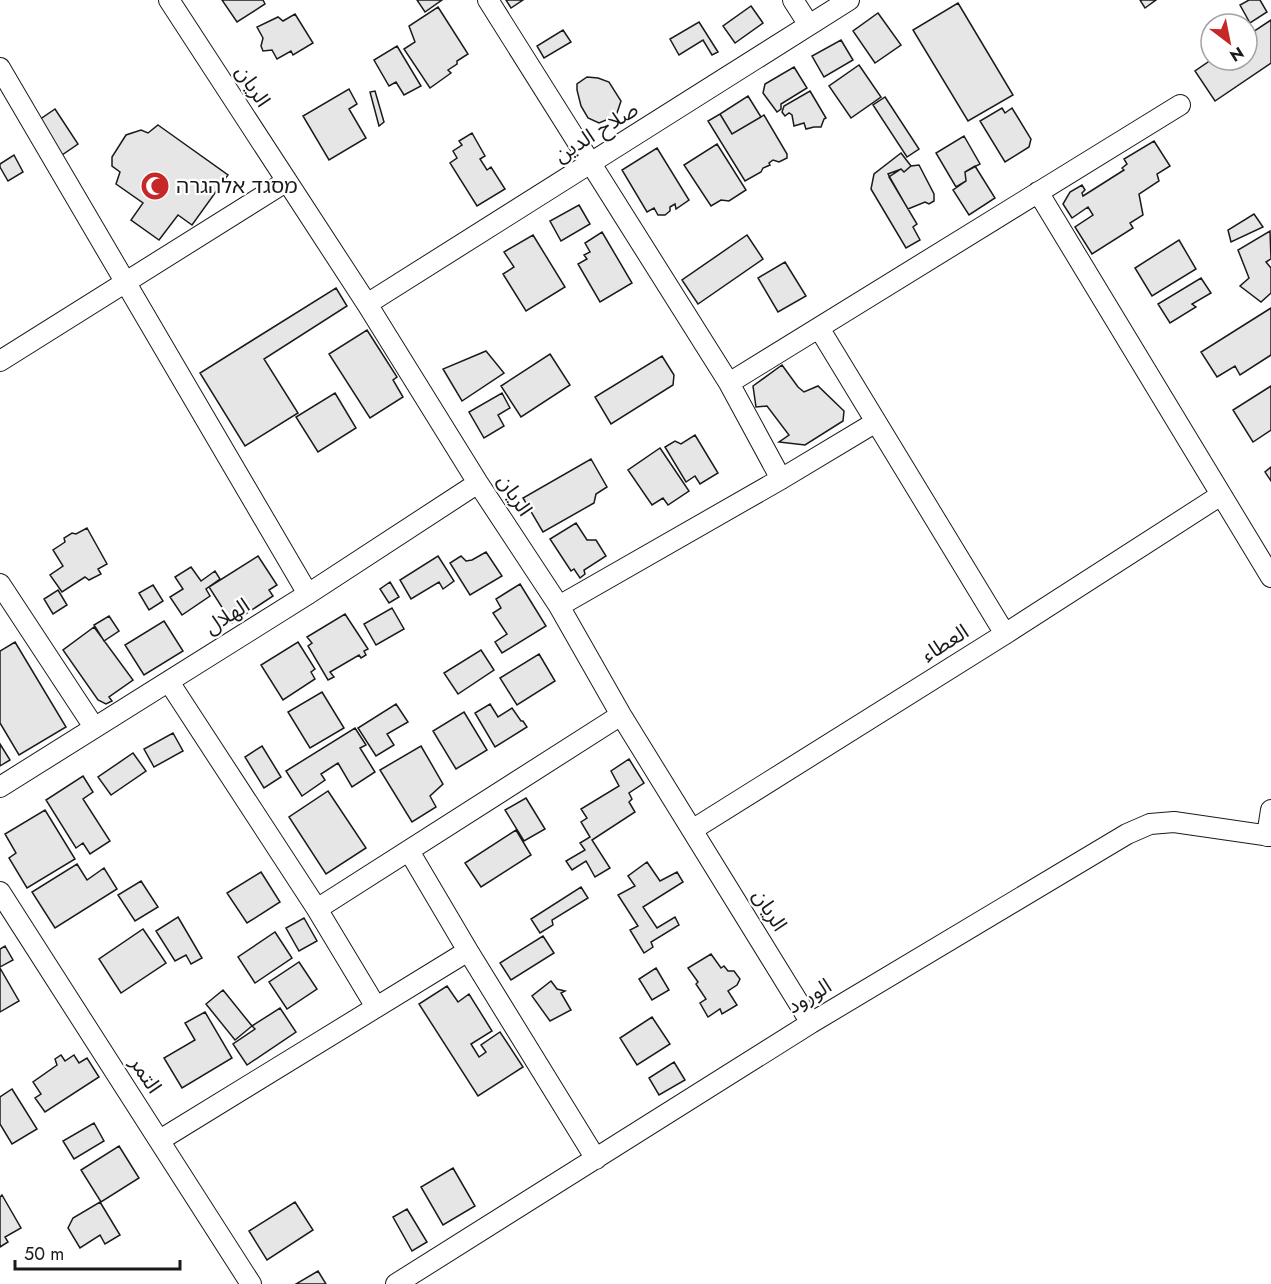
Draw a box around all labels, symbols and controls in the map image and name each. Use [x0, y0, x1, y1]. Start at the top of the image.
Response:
north arrow [1199, 12, 1259, 72]
text: N [1225, 41, 1248, 67]
street label: الريان [228, 59, 278, 113]
street label: صلاح الدين [548, 94, 644, 170]
mosque icon: מסגד אלהגרה [139, 170, 171, 202]
place label: מסגד אלהגרה [176, 171, 298, 201]
street label: الريان [490, 468, 540, 522]
street label: الهلال [199, 590, 255, 642]
street label: العطاء [915, 617, 975, 669]
street label: الريان [745, 883, 795, 937]
street label: الورود [781, 971, 837, 1021]
street label: التمر [122, 1050, 169, 1099]
scale bar [15, 1233, 180, 1271]
text: 50 m [24, 1241, 64, 1267]

